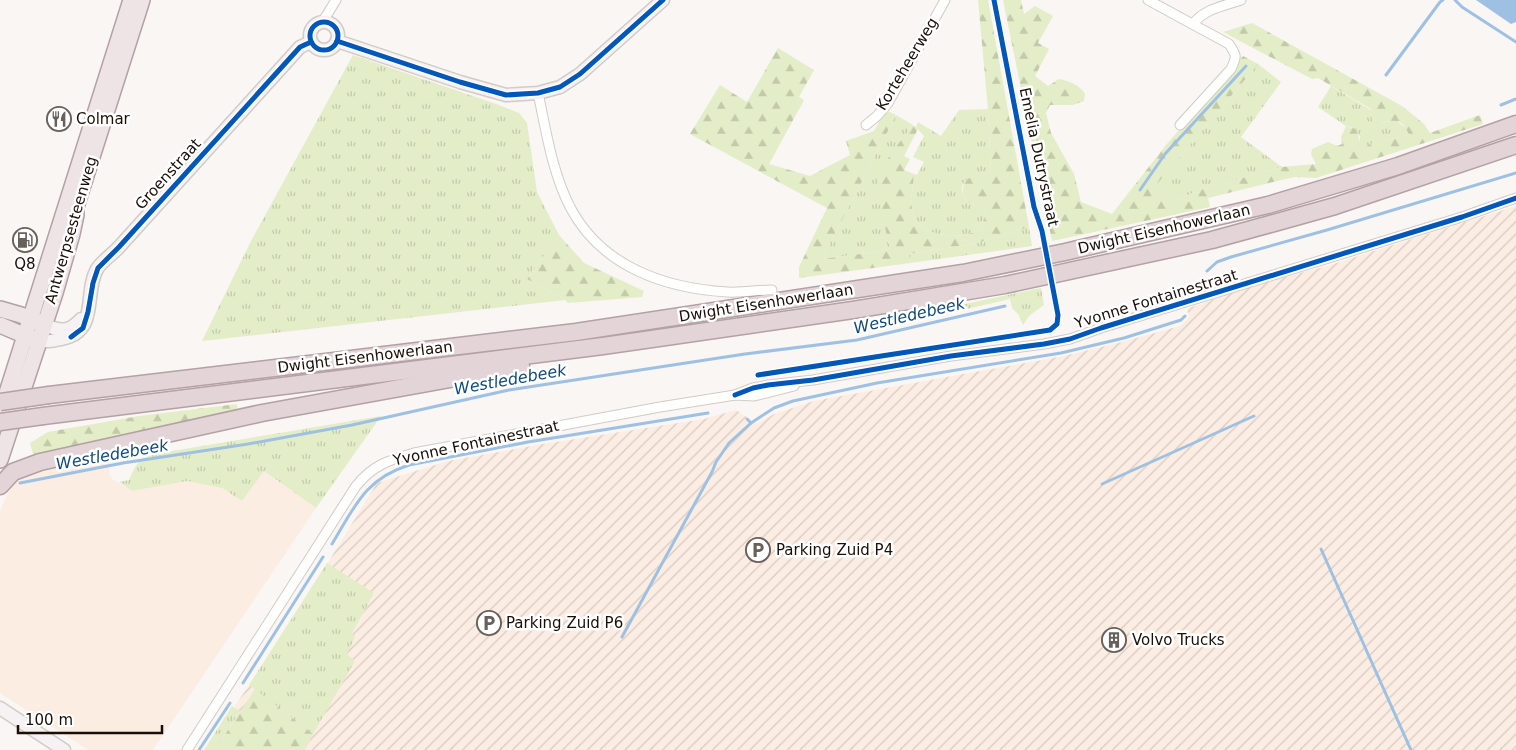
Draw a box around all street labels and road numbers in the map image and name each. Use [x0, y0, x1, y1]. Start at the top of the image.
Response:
street label: Korteheerweg [872, 14, 942, 114]
street label: Emelia Dutrystraat [1015, 86, 1063, 228]
street label: Groenstraat [131, 135, 205, 213]
street label: Antwerpsesteenweg [41, 154, 101, 306]
street label: Dwight Eisenhowerlaan [1076, 200, 1252, 258]
street label: Yvonne Fontainestraat [1072, 266, 1240, 333]
street label: Dwight Eisenhowerlaan [678, 280, 854, 326]
street label: Dwight Eisenhowerlaan [276, 337, 454, 377]
street label: Yvonne Fontainestraat [390, 417, 561, 470]

